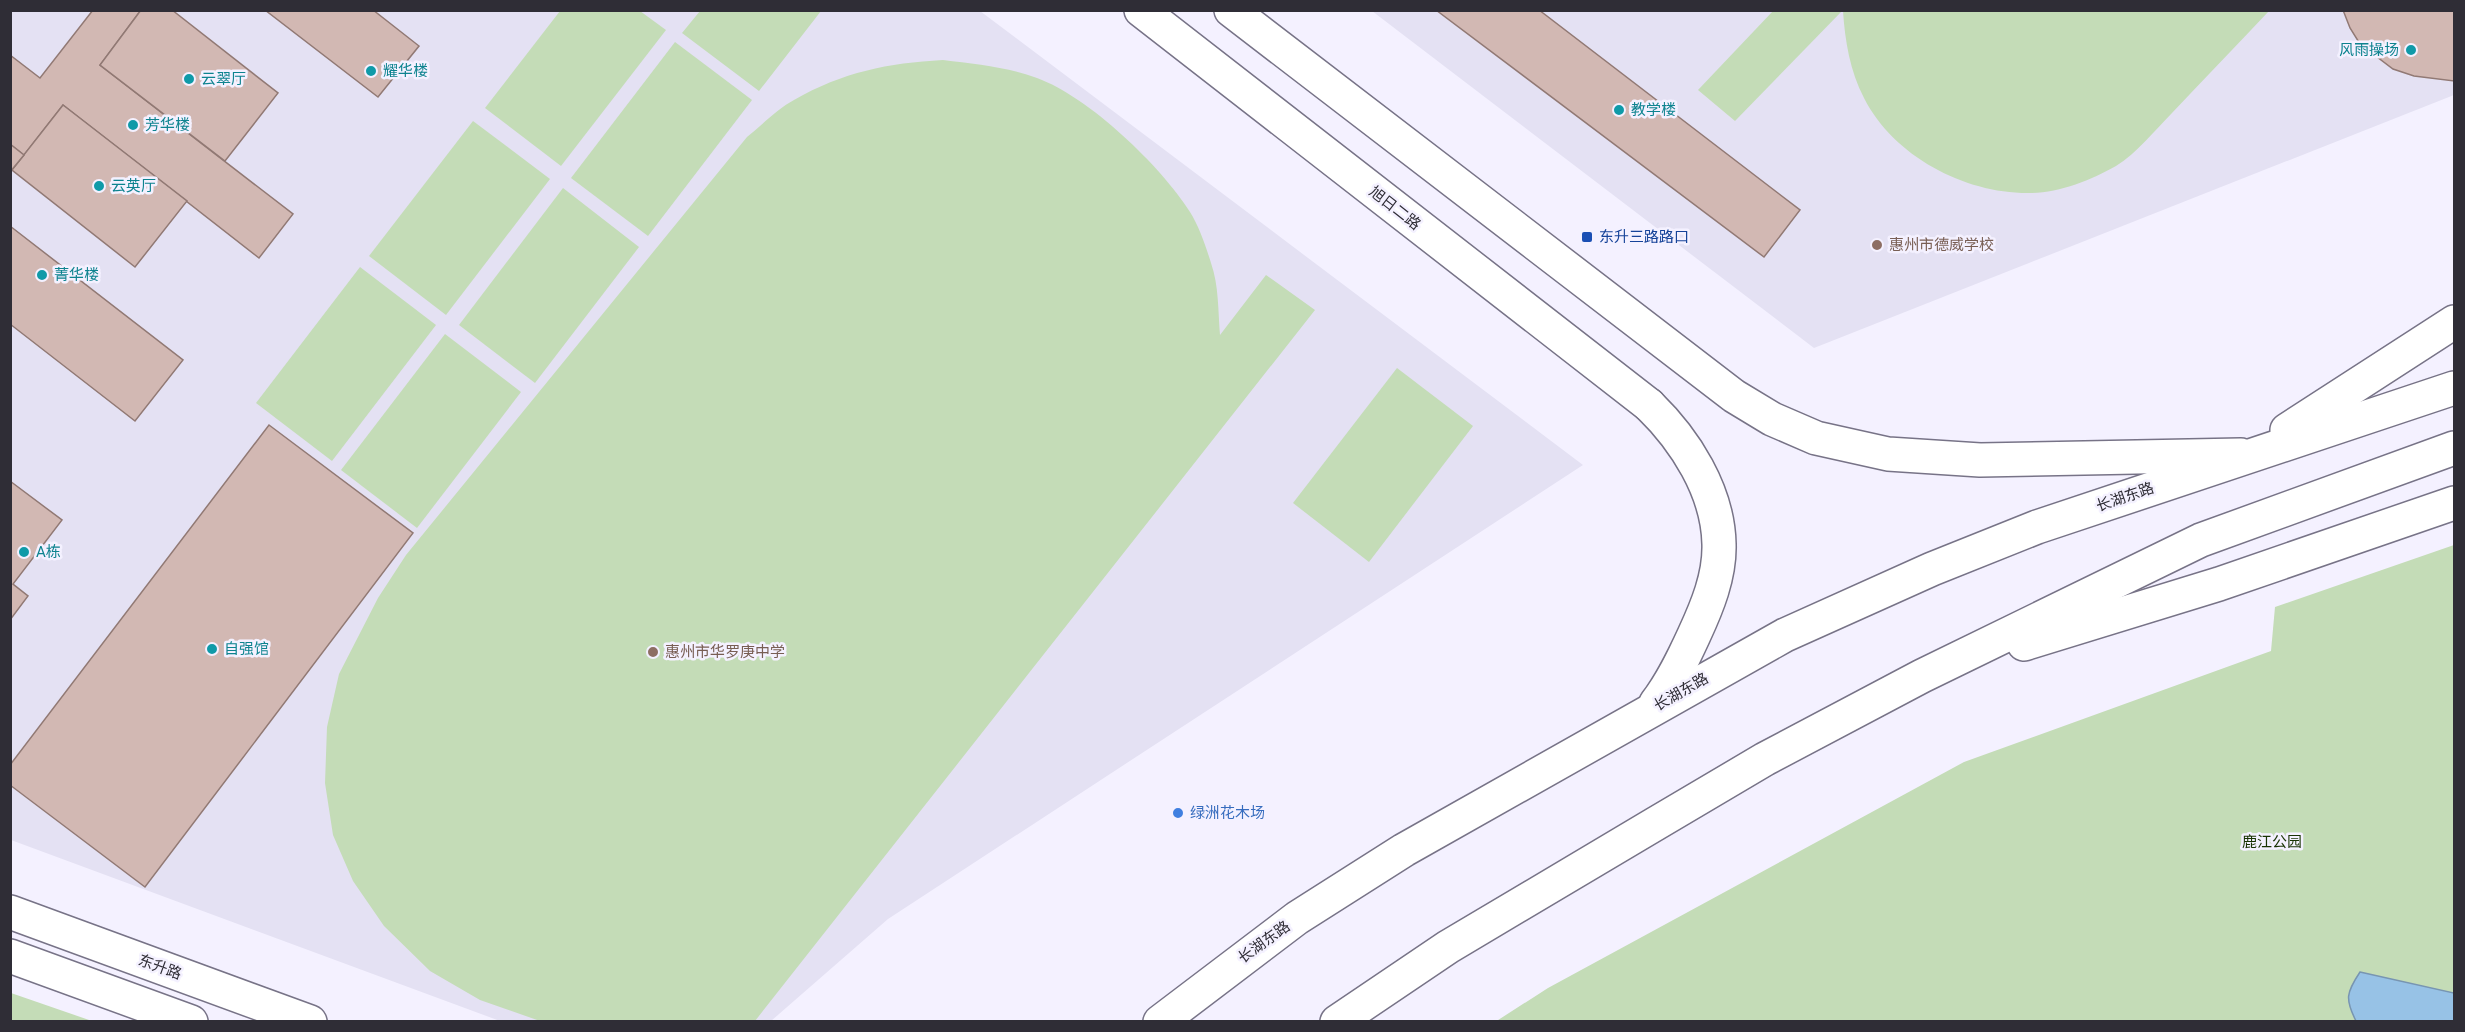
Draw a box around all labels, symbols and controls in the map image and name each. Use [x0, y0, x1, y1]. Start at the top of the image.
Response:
place label: 风雨操场 [2339, 41, 2399, 59]
marker: 风雨操场 [2404, 43, 2418, 57]
place label: 耀华楼 [383, 62, 428, 80]
marker: 耀华楼 [364, 64, 378, 78]
place label: 云翠厅 [201, 70, 246, 88]
marker: 云翠厅 [182, 72, 196, 86]
place label: 教学楼 [1631, 101, 1676, 119]
marker: 教学楼 [1612, 103, 1626, 117]
place label: 芳华楼 [145, 116, 190, 134]
marker: 芳华楼 [126, 118, 140, 132]
place label: 云英厅 [111, 177, 156, 195]
marker: 云英厅 [92, 179, 106, 193]
street label: 旭日二路 [1366, 182, 1424, 234]
place label: 东升三路路口 [1599, 228, 1689, 246]
marker: 东升三路路口 [1580, 230, 1594, 244]
place label: 惠州市德威学校 [1889, 236, 1994, 254]
marker: 惠州市德威学校 [1870, 238, 1884, 252]
place label: 菁华楼 [54, 266, 99, 284]
marker: 菁华楼 [35, 268, 49, 282]
street label: 长湖东路 [2094, 479, 2156, 515]
place label: A栋 [36, 543, 61, 561]
marker: A栋 [17, 545, 31, 559]
place label: 自强馆 [224, 640, 269, 658]
marker: 自强馆 [205, 642, 219, 656]
place label: 惠州市华罗庚中学 [665, 643, 785, 661]
marker: 惠州市华罗庚中学 [646, 645, 660, 659]
street label: 长湖东路 [1651, 669, 1711, 715]
place label: 绿洲花木场 [1190, 804, 1265, 822]
marker: 绿洲花木场 [1171, 806, 1185, 820]
park label: 鹿江公园 [2242, 833, 2302, 851]
street label: 长湖东路 [1234, 917, 1294, 967]
street label: 东升路 [136, 951, 184, 983]

